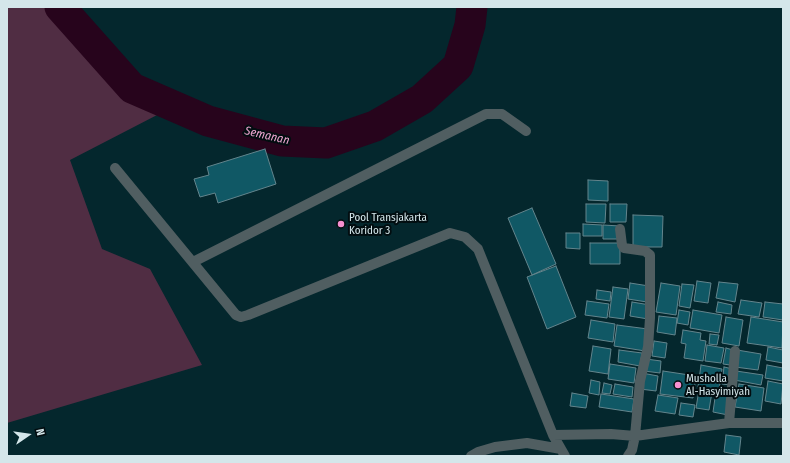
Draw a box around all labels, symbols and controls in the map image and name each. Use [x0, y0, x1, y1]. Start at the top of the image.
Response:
water label: Semanan [243, 124, 291, 148]
place label: Pool Transjakarta Koridor 3 [349, 211, 427, 237]
marker: Pool Transjakarta Koridor 3 [336, 219, 346, 229]
place label: Musholla Al-Hasyimiyah [686, 372, 750, 398]
marker: Musholla Al-Hasyimiyah [673, 380, 683, 390]
north arrow [8, 415, 48, 455]
text: N [33, 428, 47, 437]

